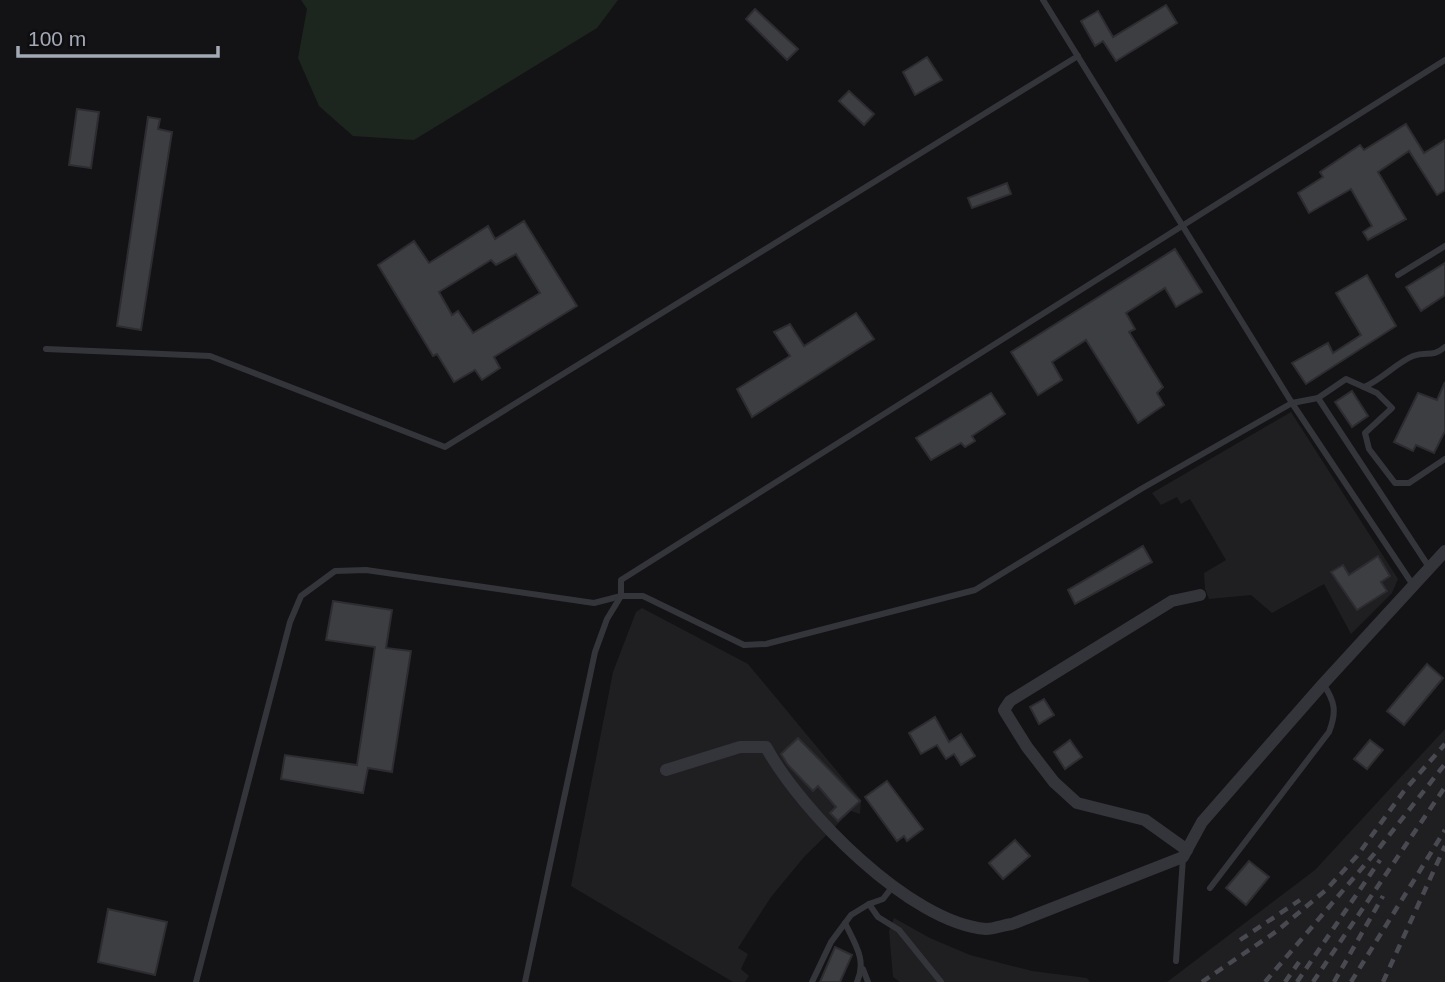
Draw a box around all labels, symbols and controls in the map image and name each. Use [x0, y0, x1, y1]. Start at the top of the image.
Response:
scale bar [18, 14, 217, 58]
text: 100 m [28, 27, 86, 50]

